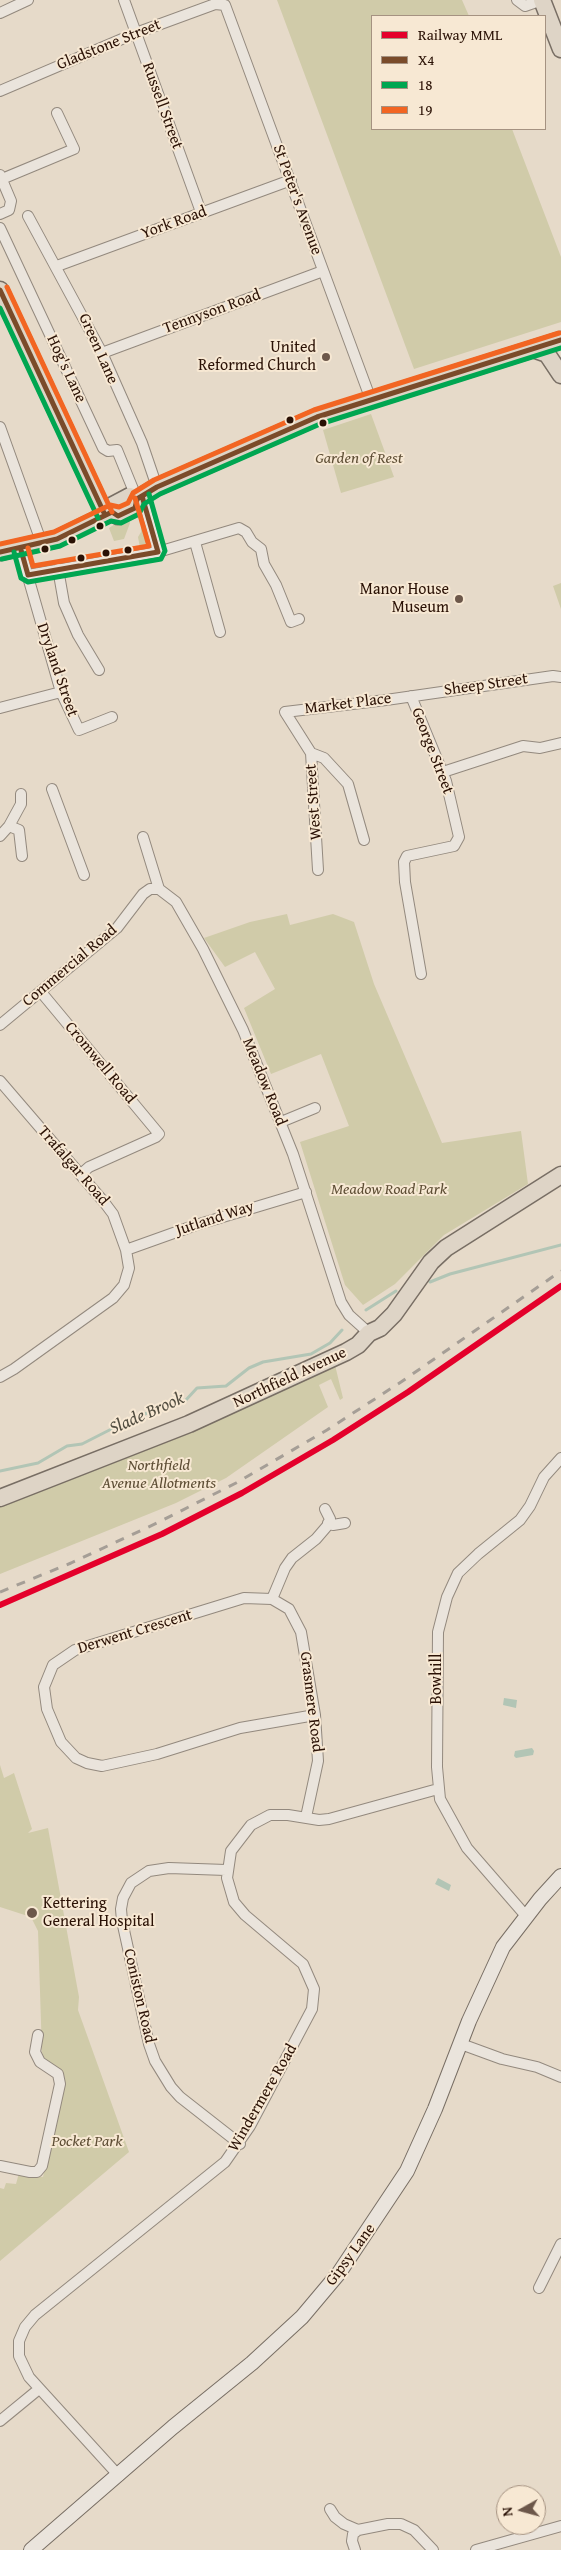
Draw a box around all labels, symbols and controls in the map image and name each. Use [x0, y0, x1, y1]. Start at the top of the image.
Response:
street label: Gladstone Street [54, 15, 164, 75]
legend [371, 15, 546, 130]
text: Railway MML [418, 24, 502, 45]
text: X4 [418, 49, 435, 70]
street label: Russell Street [137, 60, 187, 152]
text: 18 [418, 74, 432, 95]
text: 19 [418, 99, 432, 120]
street label: St Peter's Avenue [268, 142, 326, 258]
street label: York Road [139, 202, 209, 244]
street label: Tennyson Road [161, 285, 263, 339]
street label: Green Lane [74, 311, 122, 387]
street label: Hog's Lane [42, 332, 90, 406]
place label: United Reformed Church [198, 338, 316, 376]
marker: United Reformed Church [320, 351, 332, 363]
unlabelled marker [285, 415, 295, 425]
unlabelled marker [318, 418, 328, 428]
park label: Garden of Rest [315, 449, 403, 469]
unlabelled marker [95, 521, 105, 531]
unlabelled marker [67, 535, 77, 545]
unlabelled marker [40, 544, 50, 554]
unlabelled marker [123, 545, 133, 555]
unlabelled marker [101, 548, 111, 558]
unlabelled marker [76, 553, 86, 563]
place label: Manor House Museum [360, 580, 449, 618]
marker: Manor House Museum [453, 593, 465, 605]
street label: Dryland Street [32, 621, 82, 719]
street label: Sheep Street [443, 670, 529, 700]
street label: Market Place [304, 689, 392, 719]
street label: George Street [407, 705, 457, 797]
street label: West Street [302, 763, 326, 841]
street label: Commercial Road [19, 921, 121, 1011]
street label: Cromwell Road [60, 1018, 140, 1108]
street label: Meadow Road [238, 1035, 290, 1129]
street label: Trafalgar Road [33, 1122, 113, 1210]
park label: Meadow Road Park [331, 1180, 447, 1200]
street label: Jutland Way [174, 1197, 256, 1241]
street label: Northfield Avenue [230, 1343, 350, 1413]
water label: Slade Brook [106, 1388, 188, 1440]
park label: Northfield Avenue Allotments [102, 1456, 216, 1494]
street label: Derwent Crescent [75, 1605, 195, 1659]
street label: Grasmere Road [295, 1651, 327, 1753]
street label: Bowhill [427, 1654, 447, 1704]
place label: Kettering General Hospital [43, 1894, 154, 1932]
marker: Kettering General Hospital [25, 1906, 39, 1920]
street label: Coniston Road [119, 1947, 159, 2045]
street label: Windermere Road [224, 2041, 302, 2155]
park label: Pocket Park [51, 2132, 123, 2152]
street label: Gipsy Lane [322, 2220, 380, 2290]
north arrow [496, 2485, 546, 2535]
text: N [497, 2506, 518, 2518]

